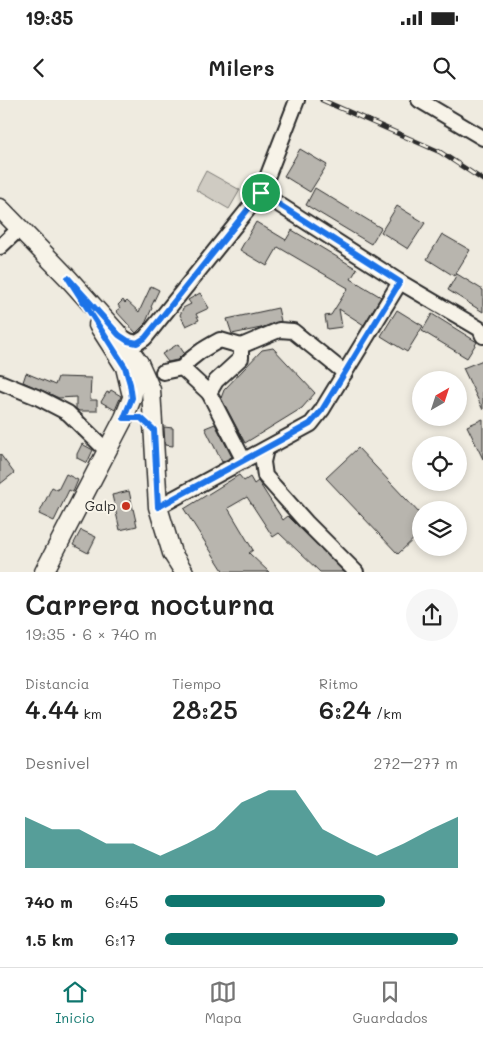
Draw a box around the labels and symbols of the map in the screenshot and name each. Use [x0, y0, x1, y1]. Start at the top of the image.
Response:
pin [240, 172, 282, 214]
north arrow [412, 371, 468, 426]
place label: Galp [85, 496, 116, 515]
marker: Galp [120, 500, 132, 512]

